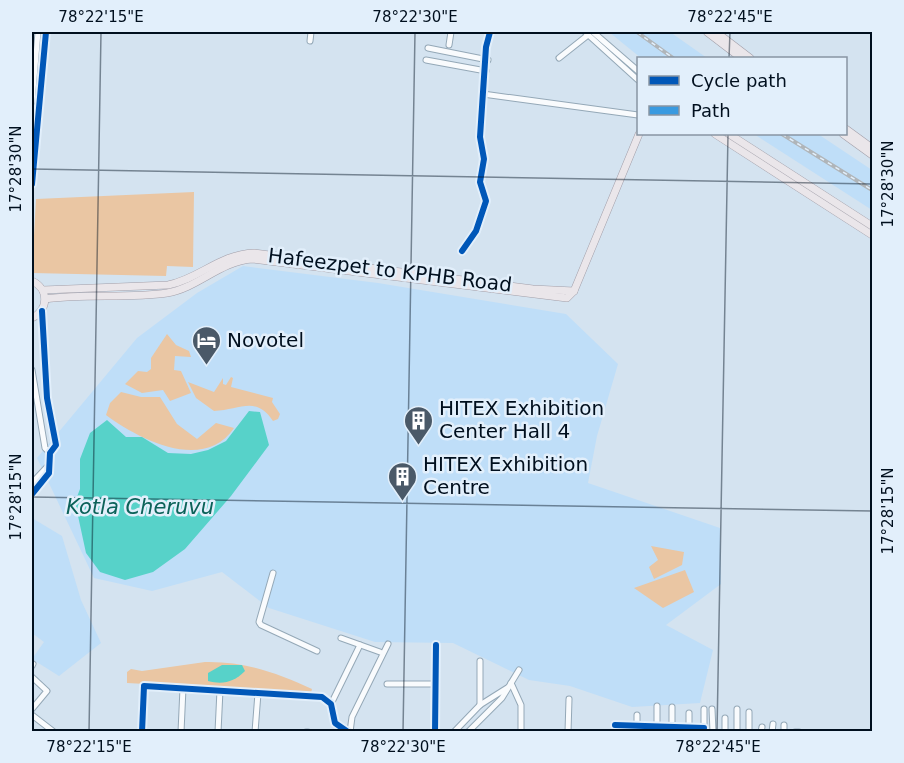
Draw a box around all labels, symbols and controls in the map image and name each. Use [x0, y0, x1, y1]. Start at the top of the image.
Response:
text: 78°22'15"E [58, 8, 144, 26]
text: 78°22'30"E [372, 8, 458, 26]
text: 78°22'45"E [687, 8, 773, 26]
legend [637, 57, 847, 135]
text: Cycle path [691, 70, 787, 91]
text: Path [691, 100, 731, 121]
text: 17°28'30"N [7, 125, 25, 213]
text: 17°28'30"N [879, 140, 897, 228]
street label: Hafeezpet to KPHB Road [267, 243, 513, 297]
hotel icon: Novotel [190, 324, 222, 366]
place label: Novotel [227, 328, 304, 352]
place label: HITEX Exhibition Center Hall 4 [439, 396, 604, 443]
building icon: HITEX Exhibition Center Hall 4 [402, 404, 434, 446]
place label: HITEX Exhibition Centre [423, 452, 588, 499]
text: 17°28'15"N [7, 453, 25, 541]
building icon: HITEX Exhibition Centre [386, 460, 418, 502]
text: 17°28'15"N [879, 467, 897, 555]
water label: Kotla Cheruvu [66, 495, 214, 519]
text: 78°22'15"E [46, 738, 132, 756]
text: 78°22'30"E [360, 738, 446, 756]
text: 78°22'45"E [675, 738, 761, 756]

